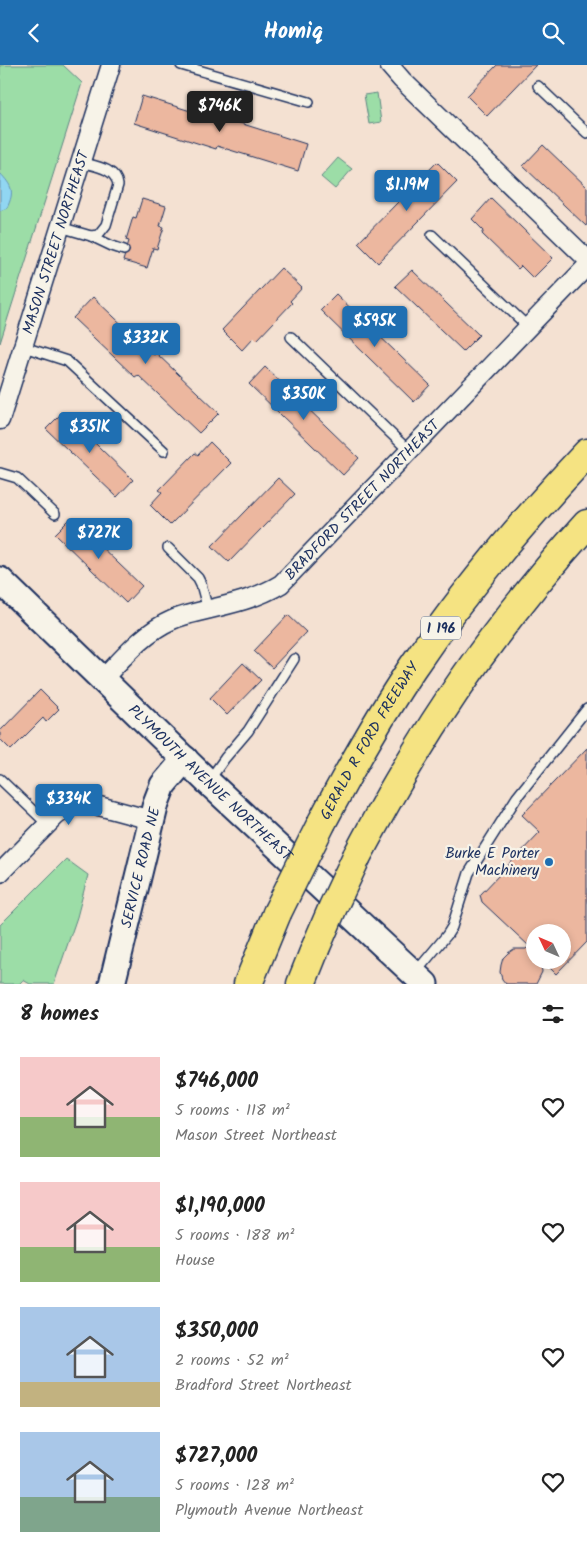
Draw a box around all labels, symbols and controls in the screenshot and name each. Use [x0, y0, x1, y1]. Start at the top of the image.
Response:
text: Homiq [264, 15, 323, 50]
icon: back [20, 19, 48, 47]
icon: search [539, 19, 567, 47]
pin: $746K [185, 91, 255, 133]
text: $746K [198, 94, 242, 119]
street label: MASON STREET NORTHEAST [17, 146, 97, 337]
pin: $1.19M [366, 169, 448, 212]
text: $1.19M [385, 173, 429, 198]
pin: $595K [340, 305, 410, 348]
text: $595K [353, 309, 397, 334]
pin: $332K [111, 323, 181, 365]
text: $332K [123, 326, 169, 351]
pin: $350K [269, 379, 339, 421]
text: $350K [282, 382, 326, 407]
pin: $351K [55, 411, 125, 454]
street label: BRADFORD STREET NORTHEAST [280, 413, 447, 586]
text: $351K [70, 415, 110, 440]
pin: $727K [64, 517, 134, 560]
text: $727K [77, 521, 121, 546]
road number: I 196 [421, 617, 461, 639]
street label: GERALD R FORD FREEWAY [314, 656, 427, 824]
street label: PLYMOUTH AVENUE NORTHEAST [122, 699, 299, 869]
pin: $334K [34, 783, 104, 826]
text: $334K [46, 787, 92, 812]
street label: SERVICE ROAD NE [115, 804, 168, 931]
place label: Burke E Porter Machinery [445, 842, 540, 883]
marker: Burke E Porter Machinery [543, 856, 555, 868]
north arrow [526, 924, 571, 969]
map controls [526, 924, 571, 969]
text: 8 homes [20, 998, 99, 1031]
icon: filters [539, 1000, 567, 1028]
text: $746,000 [175, 1065, 258, 1098]
icon: home [60, 1077, 120, 1137]
icon: heart [539, 1093, 567, 1121]
text: 5 rooms · 118 m² [175, 1098, 290, 1123]
text: Mason Street Northeast [175, 1123, 337, 1148]
text: $1,190,000 [175, 1190, 265, 1223]
icon: home [60, 1202, 120, 1262]
icon: heart [539, 1218, 567, 1246]
text: 5 rooms · 188 m² [175, 1223, 294, 1248]
text: House [175, 1248, 215, 1273]
text: $350,000 [175, 1315, 258, 1348]
icon: home [60, 1327, 120, 1387]
icon: heart [539, 1343, 567, 1371]
text: 2 rooms · 52 m² [175, 1348, 289, 1373]
text: Bradford Street Northeast [175, 1373, 352, 1398]
text: $727,000 [175, 1440, 257, 1473]
icon: home [60, 1452, 120, 1512]
icon: heart [539, 1468, 567, 1496]
text: 5 rooms · 128 m² [175, 1473, 294, 1498]
text: Plymouth Avenue Northeast [175, 1498, 363, 1523]

